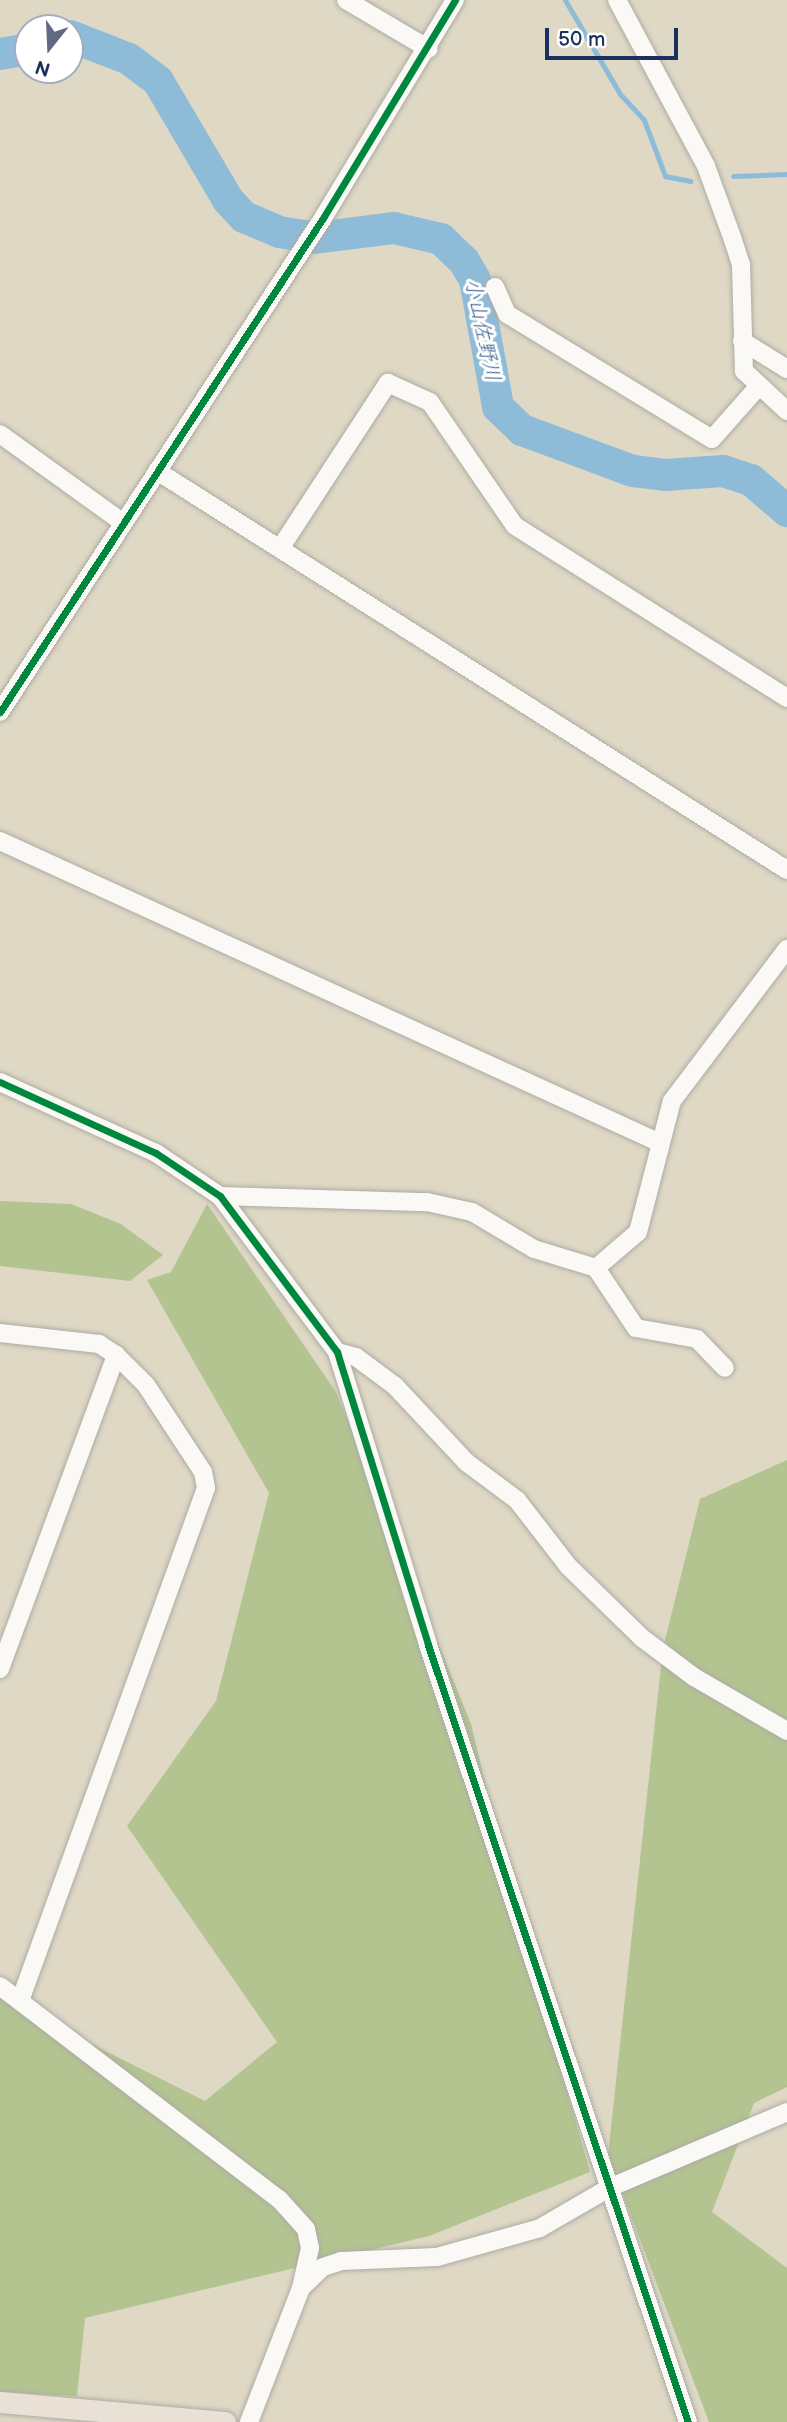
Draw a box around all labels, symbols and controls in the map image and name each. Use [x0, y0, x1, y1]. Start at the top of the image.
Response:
north arrow [14, 14, 84, 84]
scale bar [549, 14, 682, 58]
text: 50 m [558, 27, 605, 52]
text: N [33, 54, 53, 81]
water label: 小山佐野川 [459, 276, 505, 384]

